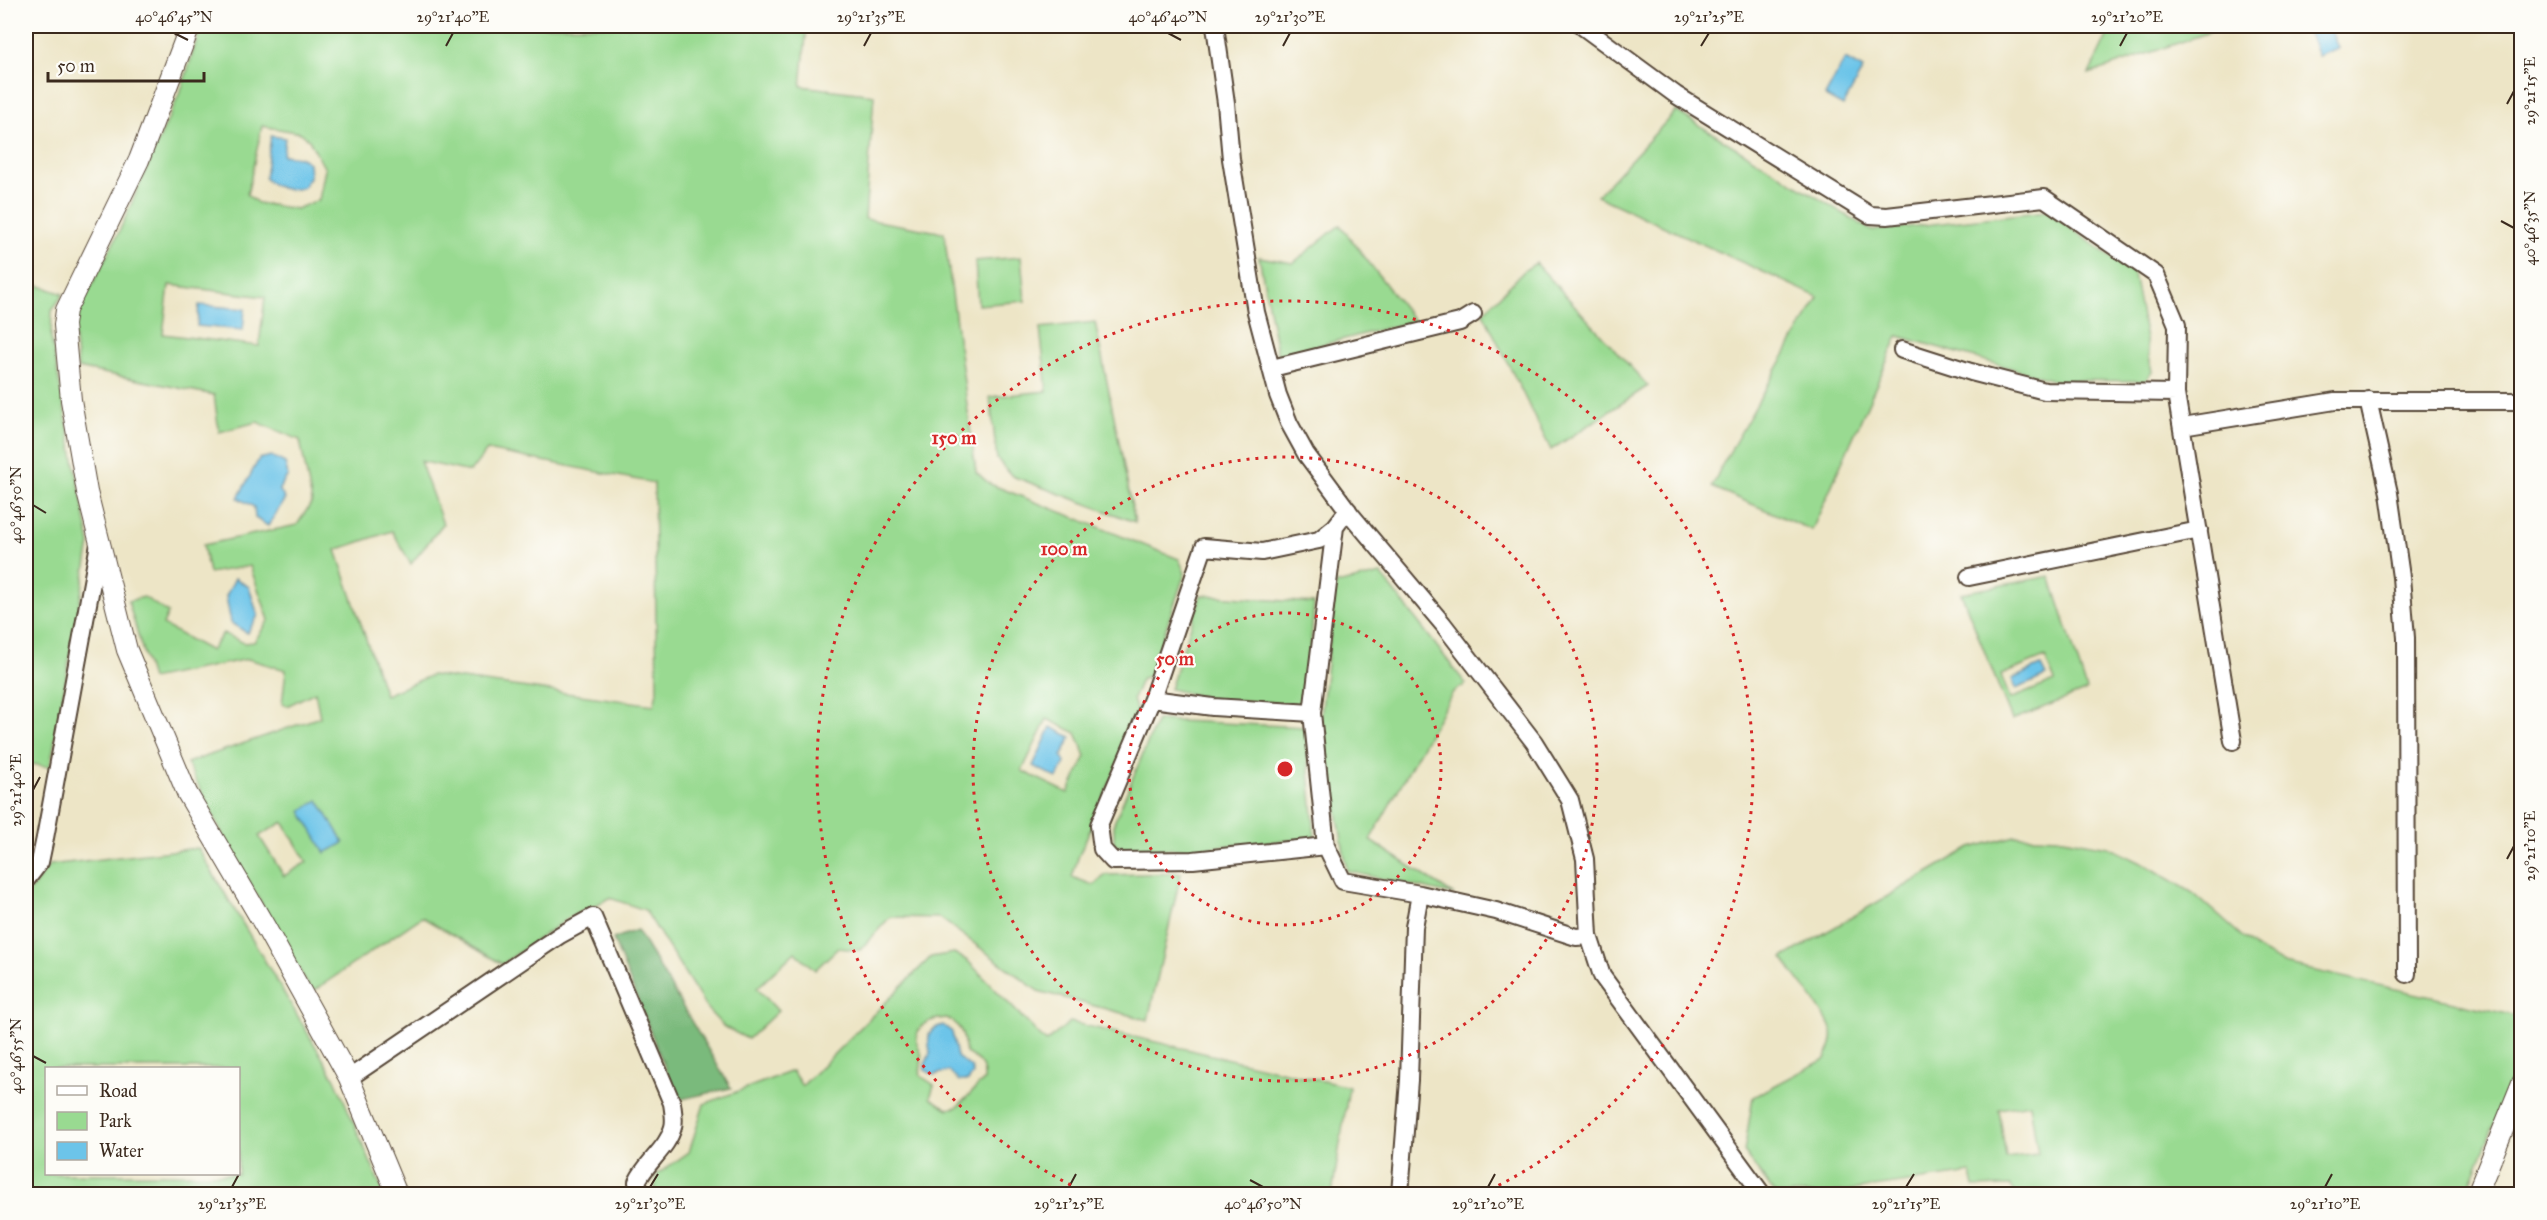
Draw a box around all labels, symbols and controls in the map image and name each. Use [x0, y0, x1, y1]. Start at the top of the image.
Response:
text: 40°46'45"N [135, 8, 213, 26]
text: 29°21'40"E [417, 8, 490, 26]
text: 29°21'35"E [837, 8, 906, 26]
text: 40°46'40"N [1128, 8, 1208, 26]
text: 29°21'30"E [1255, 8, 1325, 26]
text: 29°21'25"E [1674, 8, 1744, 26]
text: 29°21'20"E [2091, 8, 2163, 26]
scale bar [48, 45, 204, 83]
text: 50 m [57, 55, 95, 77]
text: 29°21'15"E [2521, 57, 2539, 125]
text: 40°46'35"N [2521, 190, 2539, 265]
text: 150 m [932, 427, 977, 449]
text: 40°46'50"N [7, 466, 25, 544]
text: 100 m [1041, 538, 1088, 560]
text: 50 m [1156, 648, 1195, 670]
text: 29°21'40"E [7, 753, 25, 826]
centre of rings [1275, 759, 1295, 779]
text: 29°21'10"E [2521, 811, 2539, 881]
text: 40°46'55"N [7, 1018, 25, 1094]
legend [45, 1067, 240, 1175]
text: Road [99, 1080, 137, 1102]
text: Park [99, 1110, 132, 1132]
text: Water [99, 1140, 144, 1162]
text: 29°21'35"E [198, 1195, 267, 1213]
text: 29°21'30"E [615, 1195, 685, 1213]
text: 29°21'25"E [1034, 1195, 1104, 1213]
text: 40°46'50"N [1224, 1195, 1302, 1213]
text: 29°21'20"E [1452, 1195, 1524, 1213]
text: 29°21'15"E [1872, 1195, 1940, 1213]
text: 29°21'10"E [2290, 1195, 2360, 1213]

